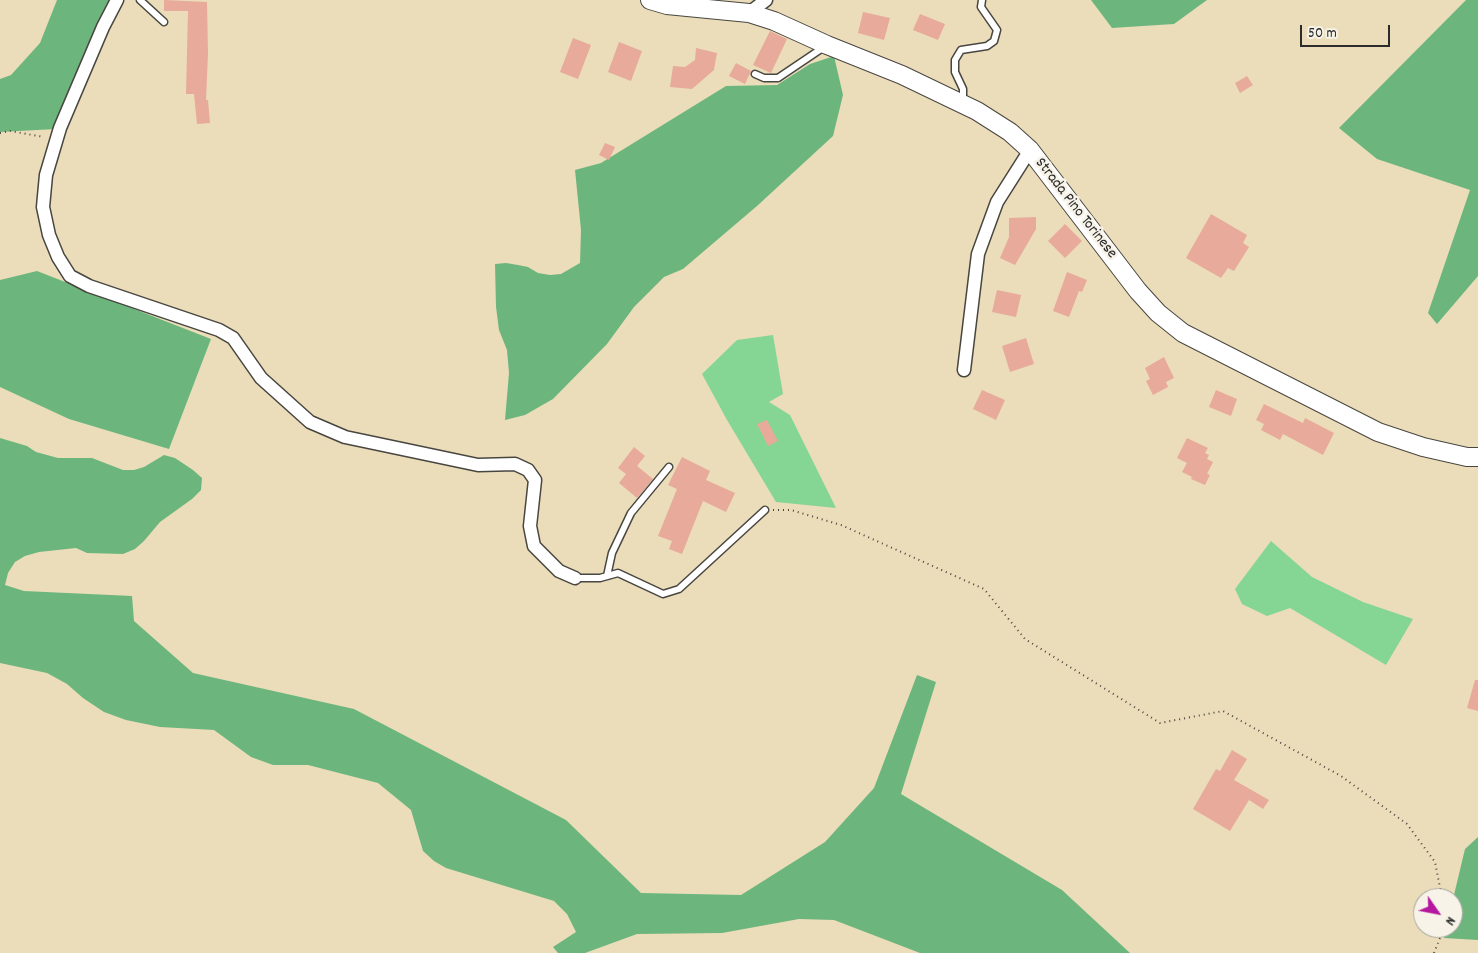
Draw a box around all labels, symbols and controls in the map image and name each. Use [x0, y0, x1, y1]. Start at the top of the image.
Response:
scale bar [1303, 15, 1393, 47]
text: 50 m [1308, 23, 1337, 45]
street label: Strada Pino Torinese [1030, 155, 1120, 263]
north arrow [1413, 888, 1463, 938]
text: N [1439, 912, 1460, 929]

